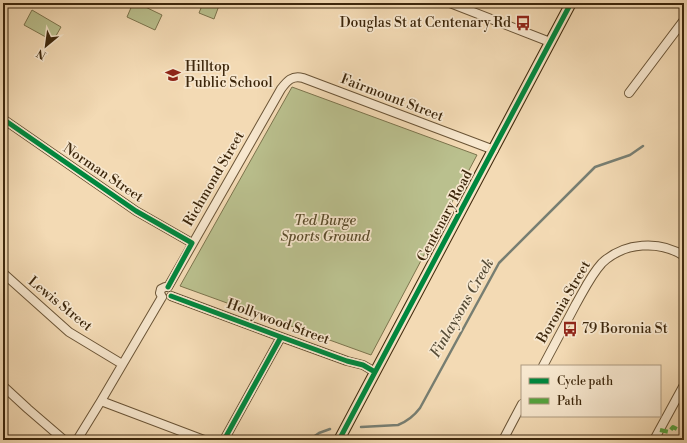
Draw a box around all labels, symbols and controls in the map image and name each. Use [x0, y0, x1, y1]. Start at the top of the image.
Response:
place label: Douglas St at Centenary Rd [340, 14, 511, 32]
bus stop icon: Douglas St at Centenary Rd [514, 14, 532, 32]
north arrow [26, 26, 66, 66]
text: N [34, 45, 49, 62]
place label: Hilltop Public School [185, 58, 273, 92]
school or university icon: Hilltop Public School [164, 66, 182, 84]
street label: Fairmount Street [338, 70, 446, 126]
street label: Richmond Street [179, 128, 249, 230]
street label: Norman Street [59, 140, 147, 206]
street label: Centenary Road [413, 167, 477, 265]
park label: Ted Burge Sports Ground [280, 212, 371, 246]
water label: Finlaysons Creek [426, 255, 498, 361]
street label: Boronia Street [533, 257, 595, 347]
street label: Lewis Street [24, 273, 96, 335]
street label: Hollywood Street [224, 295, 332, 349]
bus stop icon: 79 Boronia St [561, 320, 579, 338]
place label: 79 Boronia St [582, 320, 668, 338]
legend [521, 365, 661, 417]
text: Cycle path [557, 374, 613, 389]
text: Path [557, 394, 582, 409]

